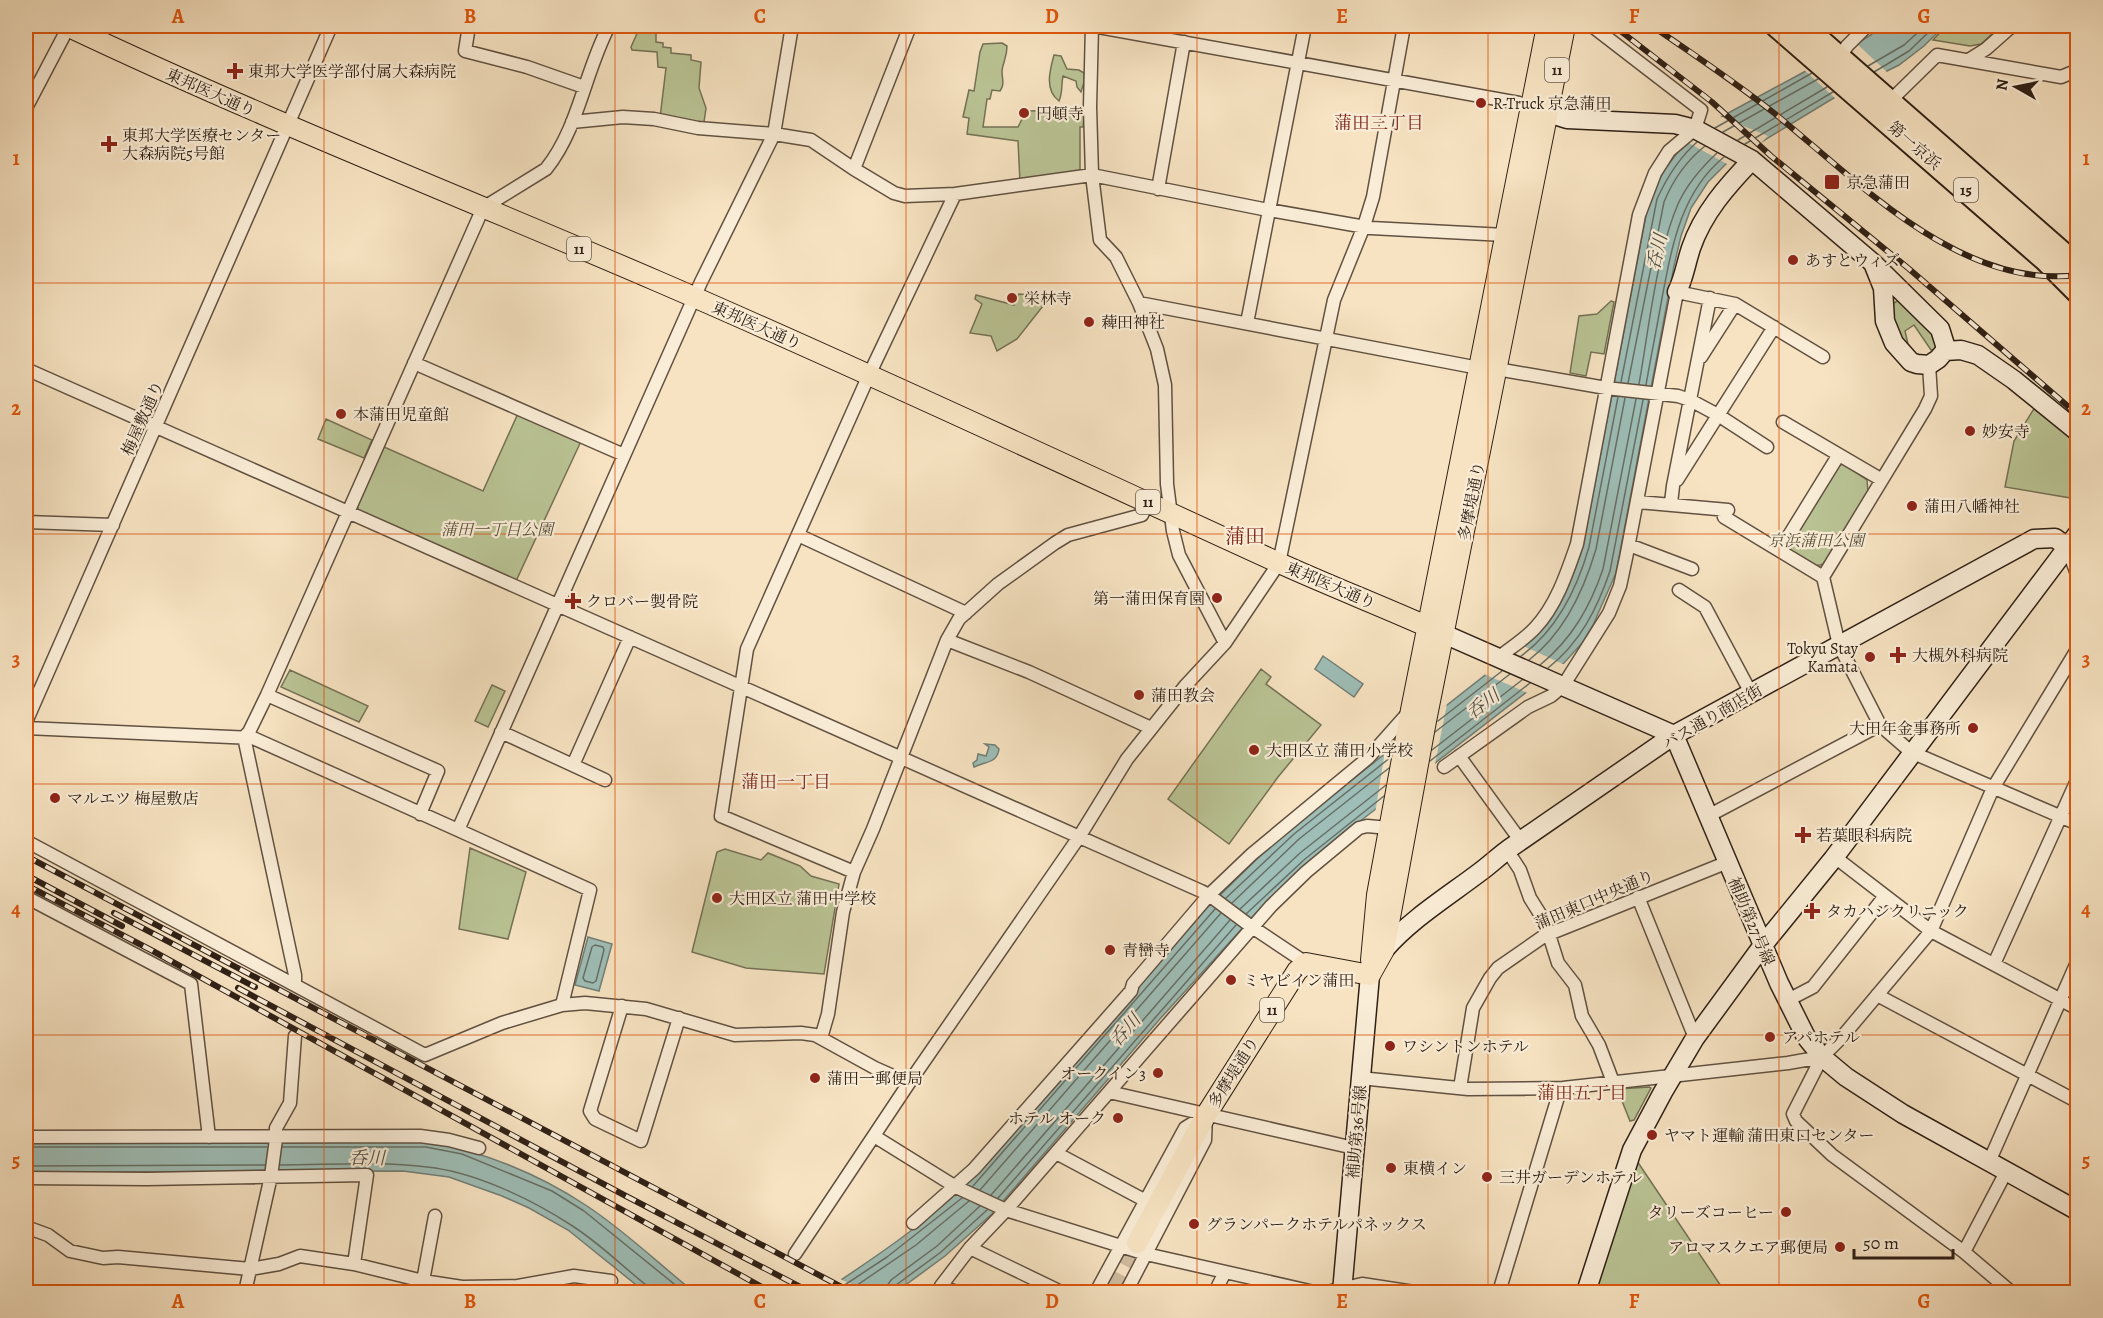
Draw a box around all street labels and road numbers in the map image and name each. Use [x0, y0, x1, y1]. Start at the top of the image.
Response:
road number: 11 [1545, 58, 1569, 82]
street label: 東邦医大通り [162, 63, 259, 122]
street label: 第一京浜 [1883, 116, 1946, 175]
road number: 15 [1954, 178, 1978, 202]
road number: 11 [567, 237, 591, 261]
street label: 東邦医大通り [708, 296, 805, 355]
street label: 梅屋敷通り [117, 377, 169, 459]
street label: 多摩堤通り [1454, 460, 1490, 543]
road number: 11 [1136, 490, 1160, 514]
street label: 東邦医大通り [1282, 557, 1379, 615]
street label: バス通り商店街 [1658, 679, 1767, 754]
street label: 蒲田東口中央通り [1531, 865, 1658, 935]
street label: 補助第27号線 [1723, 874, 1780, 969]
road number: 11 [1260, 998, 1284, 1022]
street label: 多摩堤通り [1203, 1033, 1264, 1112]
street label: 補助第36号線 [1342, 1084, 1372, 1180]

